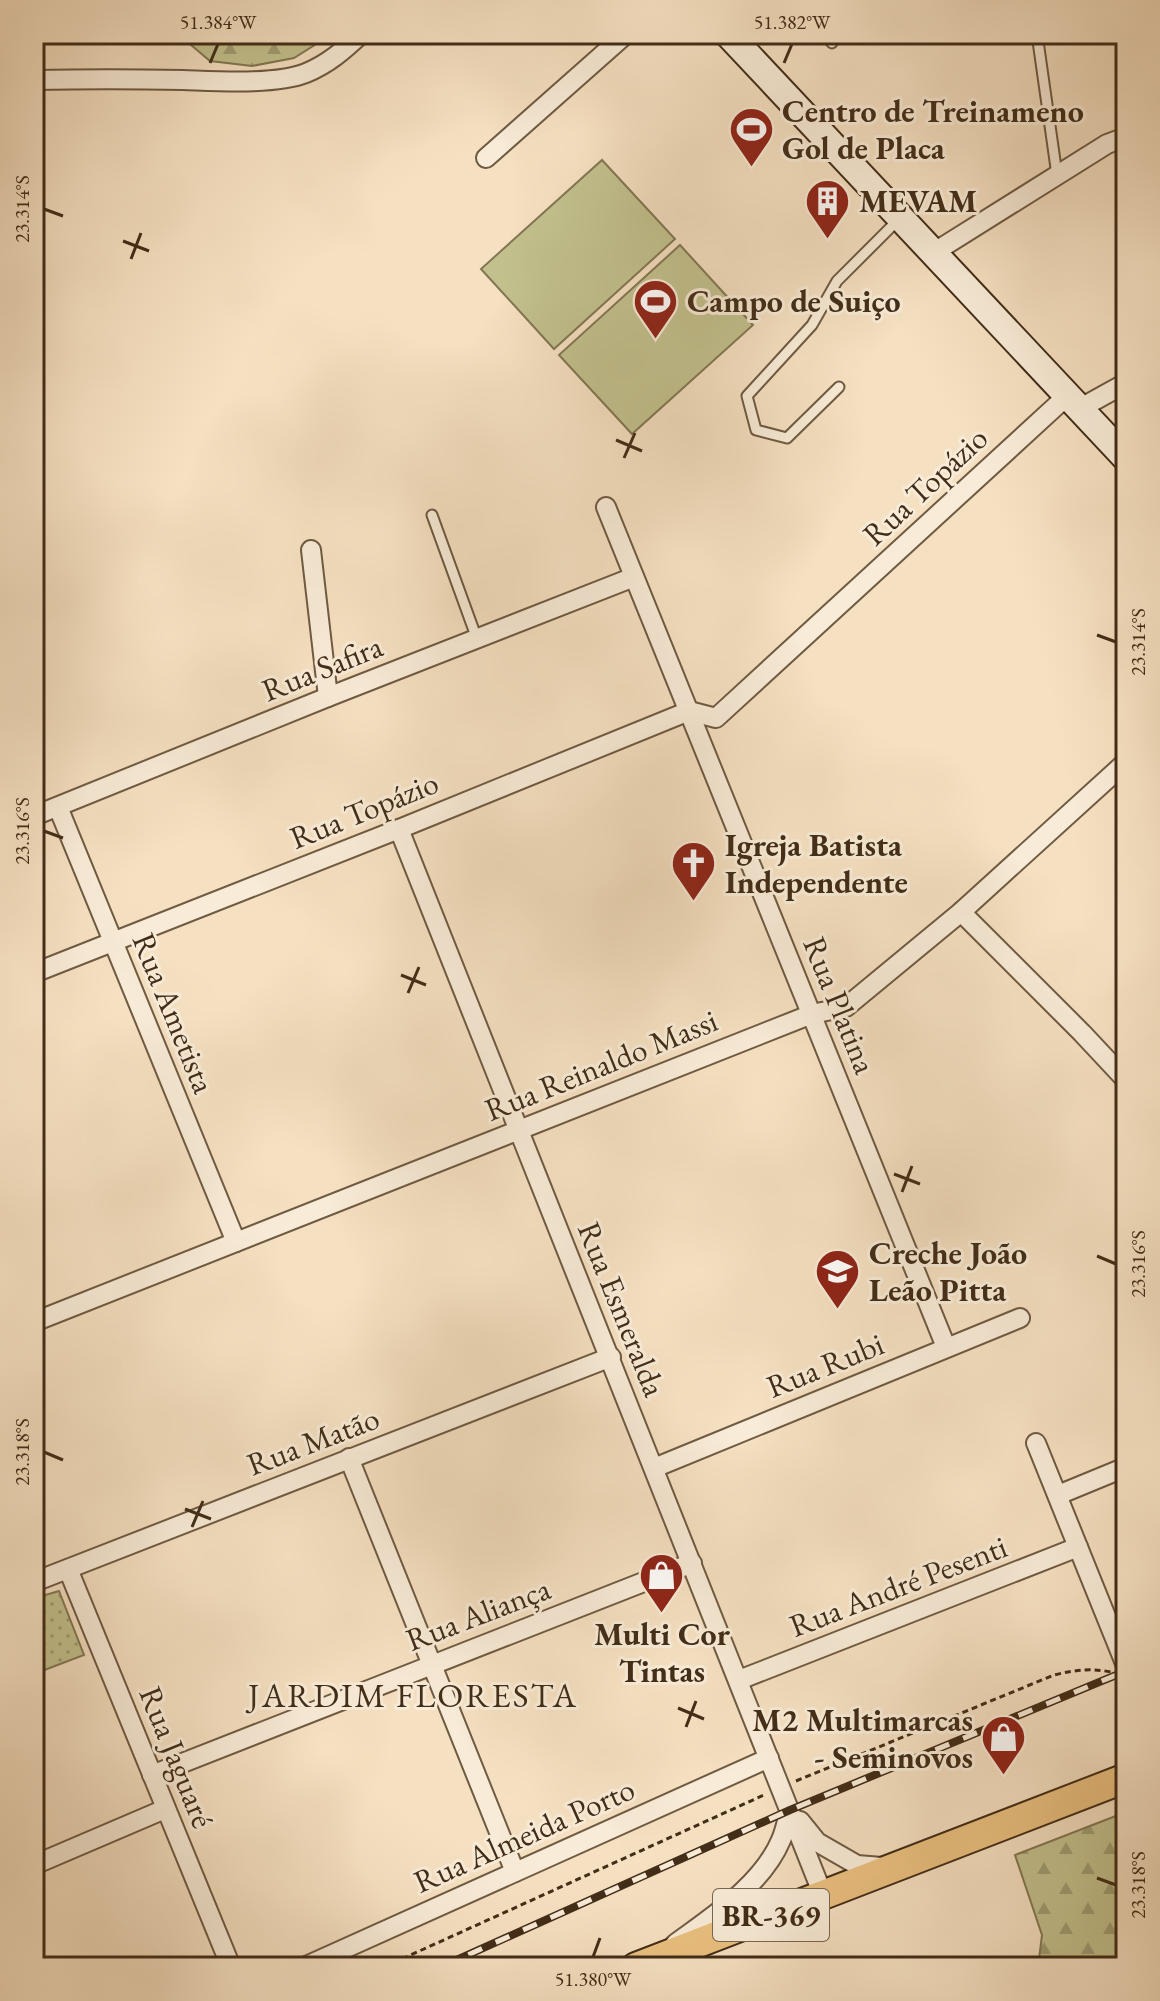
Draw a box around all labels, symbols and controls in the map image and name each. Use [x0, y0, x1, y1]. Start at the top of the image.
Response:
text: 51.384°W [180, 9, 257, 35]
text: 51.382°W [754, 9, 831, 35]
place label: Centro de Treinameno Gol de Placa [782, 90, 1084, 169]
sports icon: Centro de Treinameno Gol de Placa [727, 105, 775, 168]
text: 23.314°S [9, 175, 35, 243]
building icon: MEVAM [804, 177, 852, 240]
place label: MEVAM [859, 180, 977, 222]
sports icon: Campo de Suiço [632, 277, 680, 340]
place label: Campo de Suiço [687, 280, 901, 322]
street label: Rua Topázio [853, 417, 997, 555]
text: 23.314°S [1125, 608, 1151, 676]
street label: Rua Safira [255, 625, 389, 711]
street label: Rua Topázio [284, 761, 444, 859]
text: 23.316°S [9, 797, 35, 865]
place label: Igreja Batista Independente [725, 824, 908, 903]
church icon: Igreja Batista Independente [670, 839, 718, 902]
street label: Rua Ametista [123, 927, 225, 1100]
street label: Rua Platina [793, 930, 887, 1080]
street label: Rua Reinaldo Massi [479, 999, 724, 1131]
street label: Rua Esmeralda [568, 1215, 676, 1403]
text: 23.316°S [1125, 1230, 1151, 1298]
place label: Creche João Leão Pitta [869, 1232, 1027, 1311]
school or university icon: Creche João Leão Pitta [814, 1247, 862, 1310]
street label: Rua Rubi [760, 1322, 890, 1407]
street label: Rua Matão [241, 1397, 385, 1485]
text: 23.318°S [9, 1418, 35, 1486]
street label: Rua André Pesenti [783, 1525, 1013, 1647]
shop icon: Multi Cor Tintas [638, 1551, 686, 1614]
street label: Rua Aliança [400, 1567, 556, 1661]
place label: Multi Cor Tintas [594, 1613, 731, 1692]
district label: JARDIM FLORESTA [245, 1673, 578, 1717]
street label: Rua Jaguaré [130, 1680, 224, 1834]
place label: M2 Multimarcas - Seminovos [752, 1699, 973, 1778]
shop icon: M2 Multimarcas - Seminovos [980, 1714, 1028, 1777]
street label: Rua Almeida Porto [407, 1767, 641, 1903]
text: 23.318°S [1125, 1851, 1151, 1919]
road number: BR-369 [713, 1889, 829, 1941]
text: 51.380°W [555, 1966, 632, 1992]

